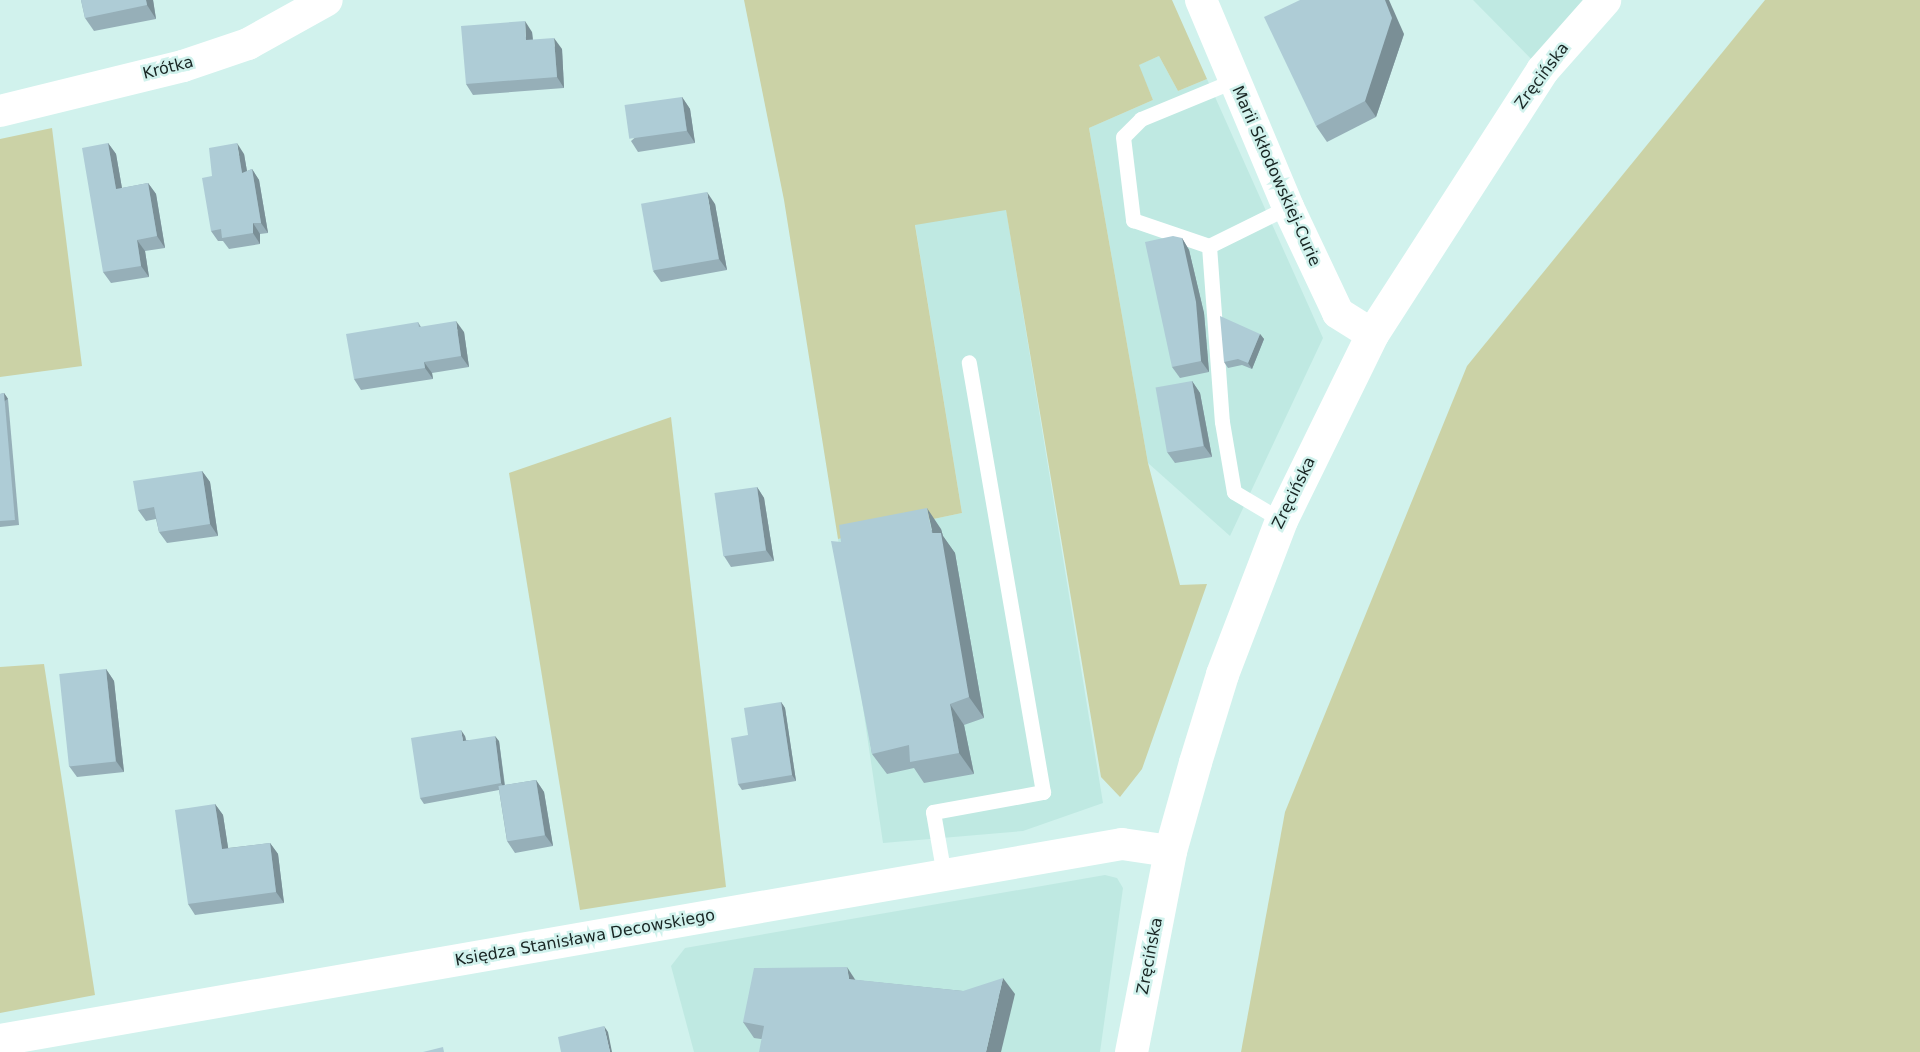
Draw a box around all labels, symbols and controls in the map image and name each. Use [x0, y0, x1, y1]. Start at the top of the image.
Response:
street label: Zręcińska [1511, 39, 1573, 113]
street label: Krótka [141, 52, 195, 84]
street label: Marii Skłodowskiej-Curie [1228, 83, 1324, 269]
street label: Zręcińska [1268, 454, 1320, 532]
street label: Księdza Stanisława Decowskiego [453, 906, 717, 970]
street label: Zręcińska [1133, 916, 1167, 996]

